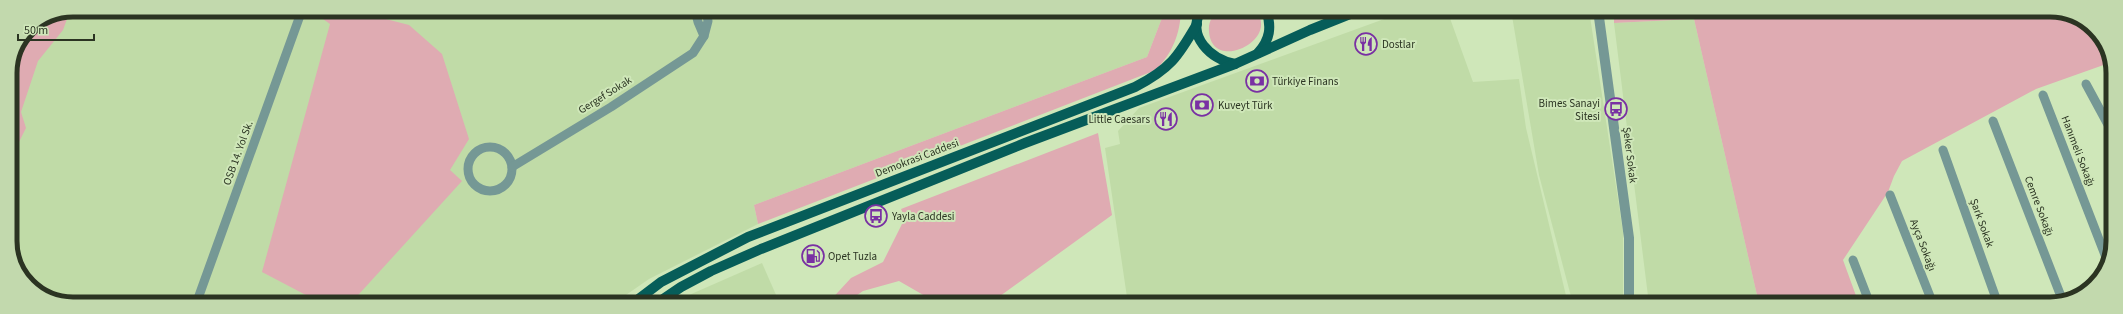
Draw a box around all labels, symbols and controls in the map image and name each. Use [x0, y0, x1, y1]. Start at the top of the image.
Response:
scale bar [18, 16, 94, 42]
text: 50 m [24, 22, 48, 39]
restaurant icon: Dostlar [1353, 31, 1379, 57]
place label: Dostlar [1382, 37, 1415, 52]
bank icon: Türkiye Finans [1244, 68, 1270, 94]
street label: Gergef Sokak [575, 72, 635, 117]
place label: Türkiye Finans [1272, 74, 1339, 89]
bank icon: Kuveyt Türk [1189, 92, 1215, 118]
place label: Bimes Sanayi Sitesi [1539, 96, 1600, 124]
bus stop icon: Bimes Sanayi Sitesi [1603, 96, 1629, 122]
place label: Kuveyt Türk [1218, 98, 1273, 113]
restaurant icon: Little Caesars [1153, 106, 1179, 132]
place label: Little Caesars [1088, 112, 1150, 127]
street label: Hanımeli Sokağı [2058, 113, 2098, 189]
street label: OSB 14. Yol Sk. [219, 118, 257, 187]
street label: Şeker Sokak [1619, 126, 1641, 184]
street label: Demokrasi Caddesi [873, 135, 961, 181]
street label: Cemre Sokağı [2021, 174, 2057, 238]
street label: Şark Sokak [1966, 196, 1998, 250]
bus stop icon: Yayla Caddesi [863, 203, 889, 229]
place label: Yayla Caddesi [891, 209, 955, 224]
street label: Ayça Sokağı [1906, 217, 1940, 273]
fuel station icon: Opet Tuzla [800, 243, 826, 269]
place label: Opet Tuzla [828, 249, 877, 264]

